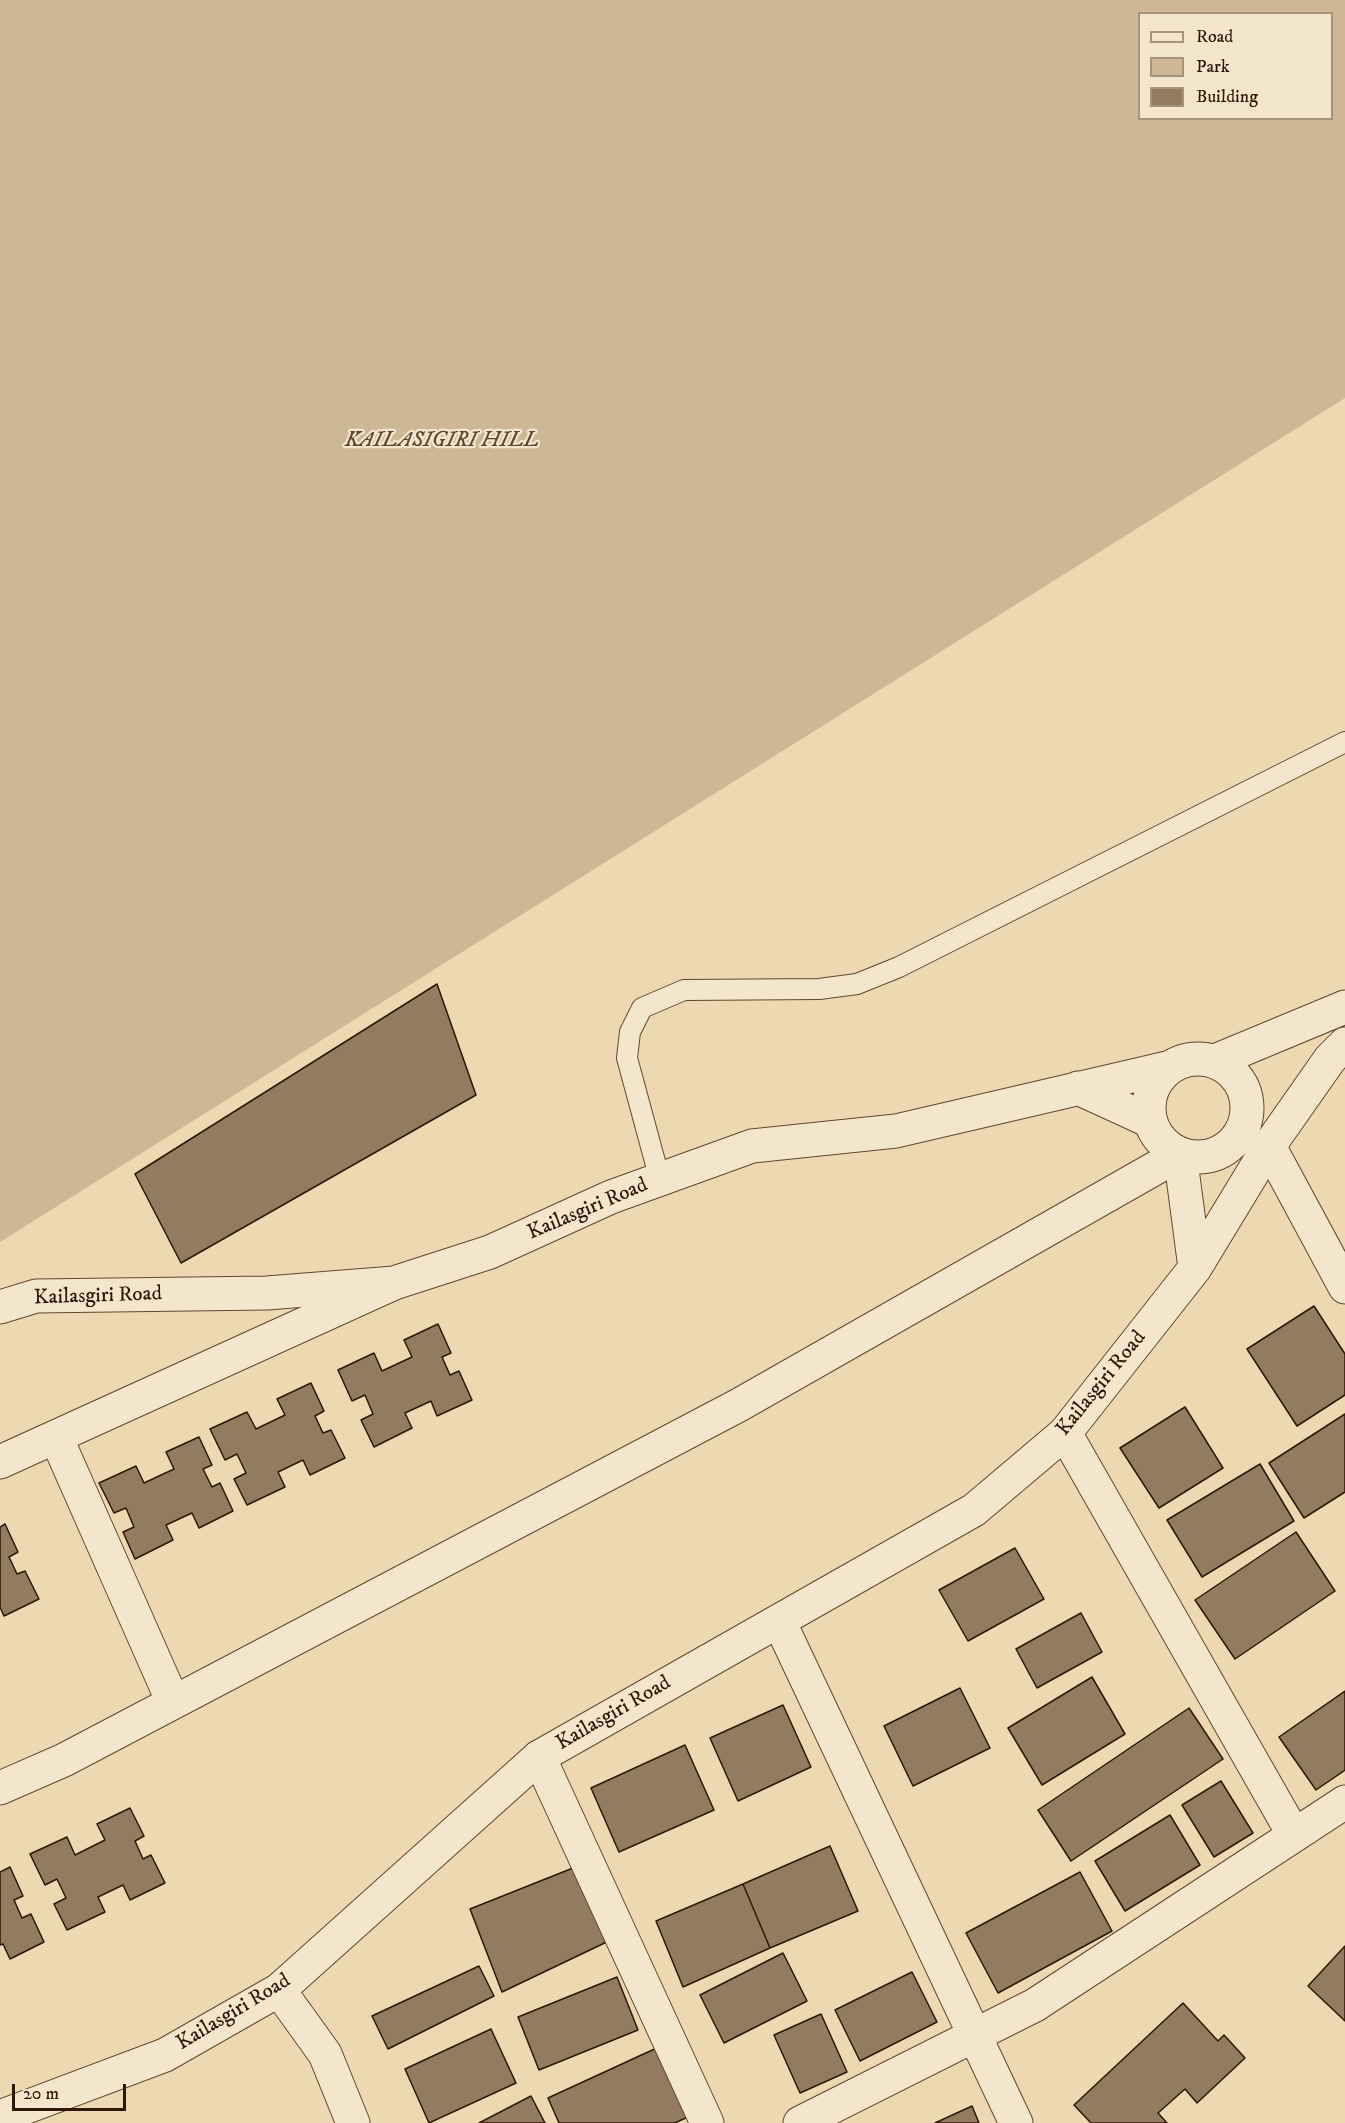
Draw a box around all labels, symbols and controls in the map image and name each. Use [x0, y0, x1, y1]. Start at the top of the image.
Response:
legend [1138, 12, 1333, 120]
text: Road [1196, 26, 1233, 48]
text: Park [1196, 56, 1230, 78]
text: Building [1196, 86, 1258, 108]
park label: KAILASIGIRI HILL [345, 429, 539, 455]
street label: Kailasgiri Road [524, 1173, 652, 1247]
street label: Kailasgiri Road [34, 1282, 162, 1312]
street label: Kailasgiri Road [1052, 1326, 1152, 1442]
street label: Kailasgiri Road [552, 1671, 676, 1757]
street label: Kailasgiri Road [173, 1969, 295, 2057]
scale bar [15, 2072, 129, 2110]
text: 20 m [23, 2083, 59, 2105]

